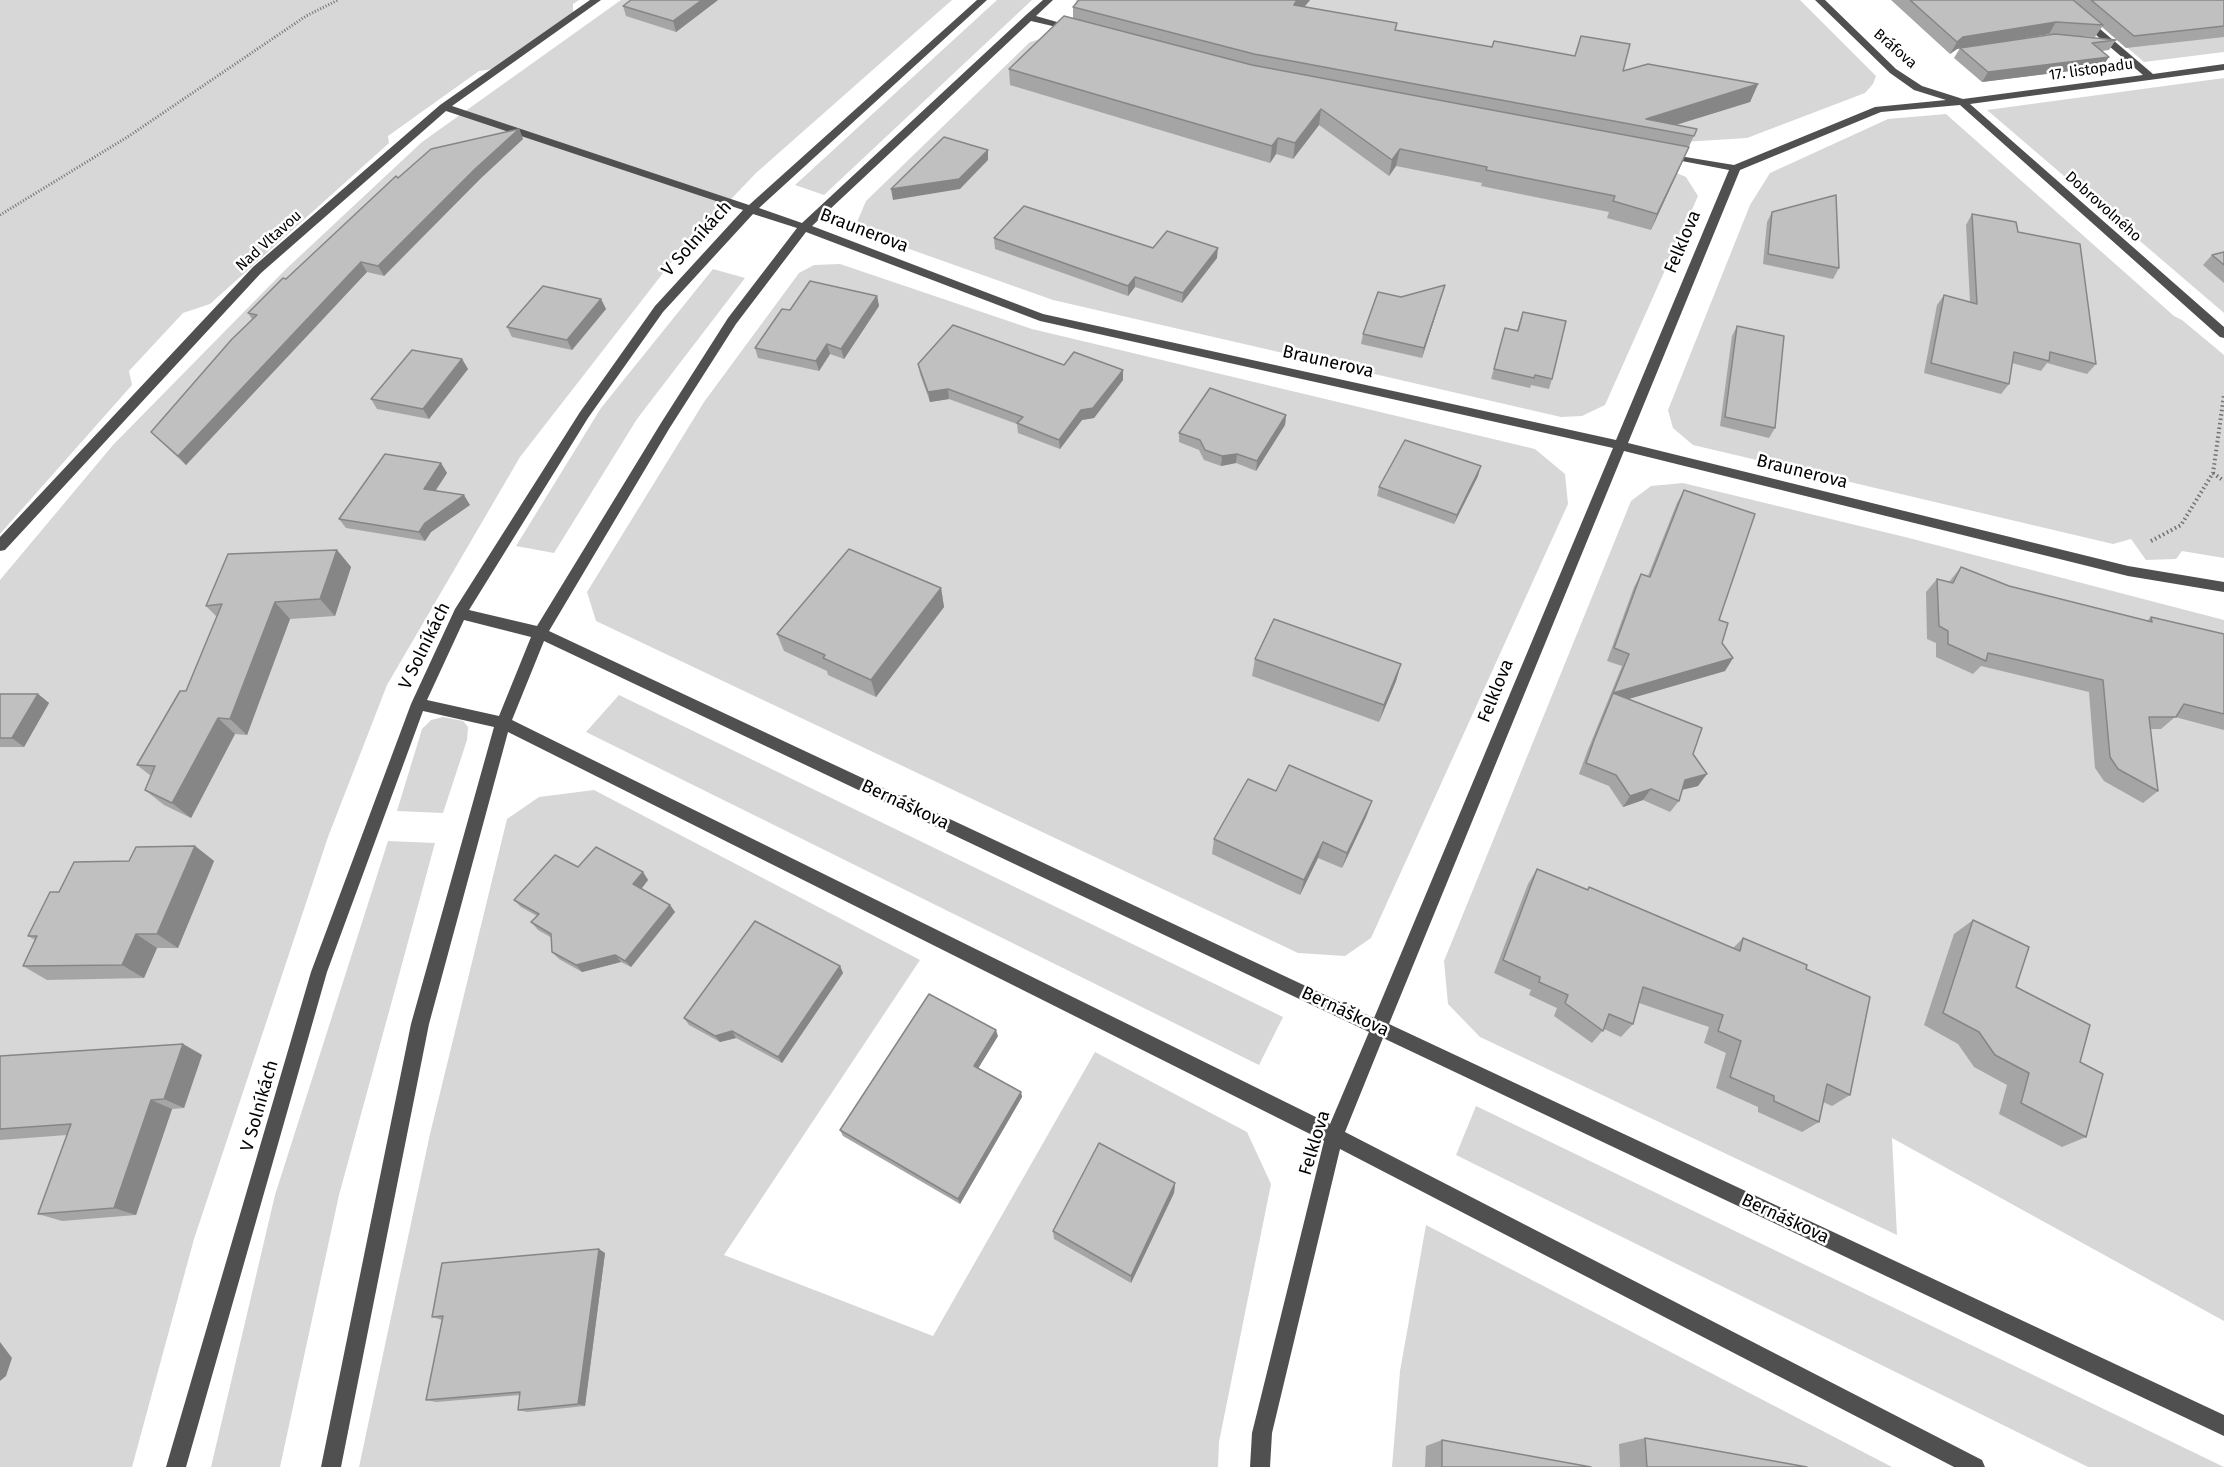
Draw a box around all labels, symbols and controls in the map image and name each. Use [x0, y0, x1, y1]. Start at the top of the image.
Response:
street label: Bráfova [1870, 25, 1920, 73]
street label: 17. listopadu [2048, 55, 2134, 85]
street label: Dobrovolného [2061, 168, 2145, 246]
street label: V Solníkách [657, 197, 737, 281]
street label: Braunerova [817, 204, 911, 258]
street label: Nad Vltavou [232, 207, 306, 275]
street label: Felklova [1660, 207, 1706, 277]
street label: Braunerova [1280, 341, 1376, 383]
street label: Braunerova [1754, 450, 1850, 494]
street label: V Solníkách [395, 599, 455, 693]
street label: Felklova [1474, 656, 1518, 726]
street label: Bernáškova [858, 775, 952, 835]
street label: Bernáškova [1298, 982, 1392, 1042]
street label: V Solníkách [237, 1058, 283, 1154]
street label: Felklova [1295, 1108, 1335, 1178]
street label: Bernáškova [1738, 1189, 1832, 1249]

